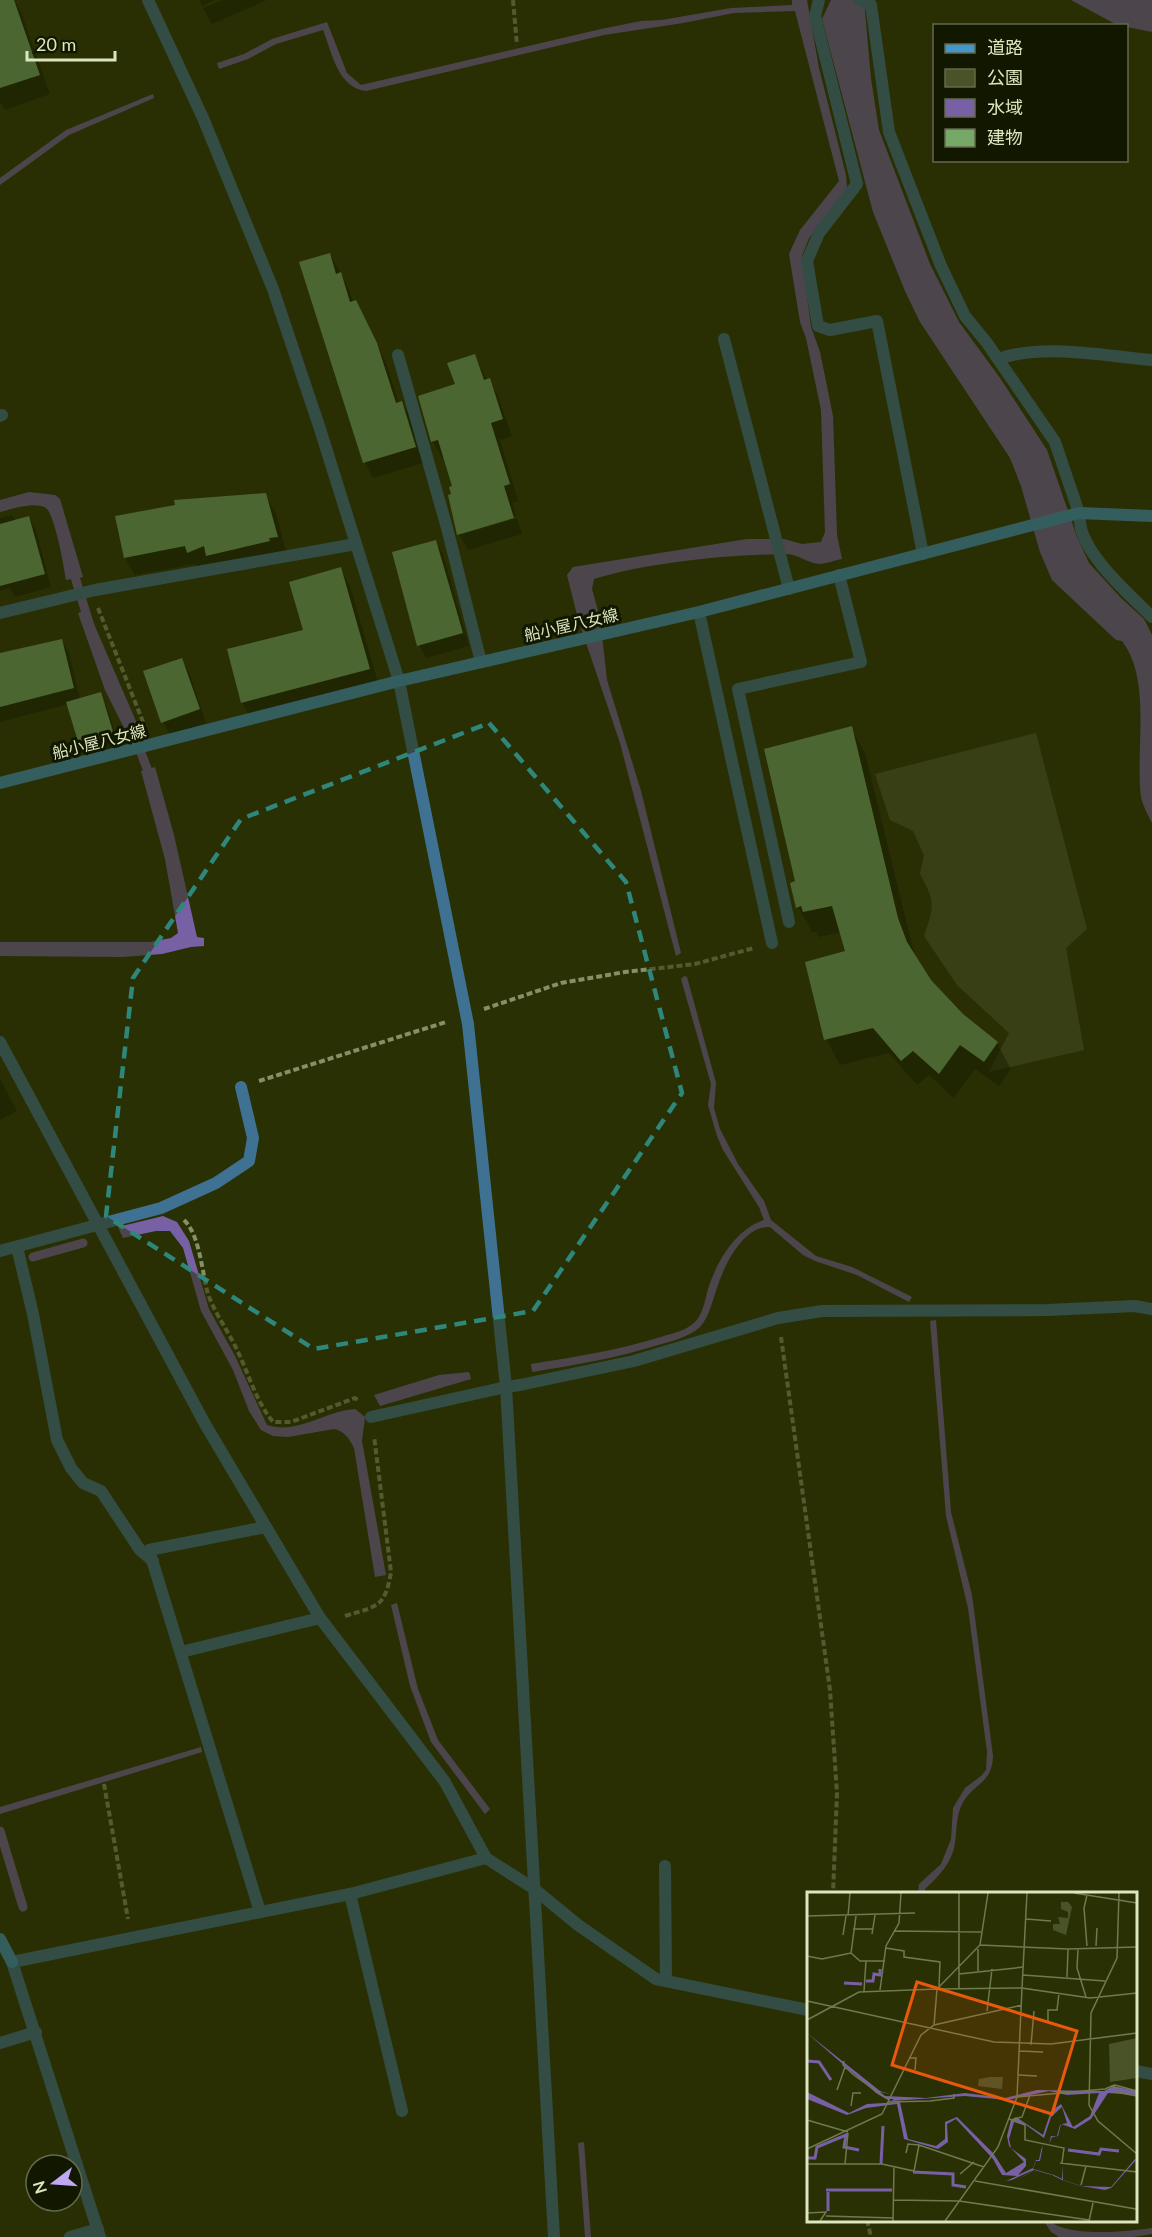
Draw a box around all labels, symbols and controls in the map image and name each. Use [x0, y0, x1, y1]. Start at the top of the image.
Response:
scale bar [27, 24, 116, 62]
legend [933, 24, 1128, 162]
text: 20 m [36, 33, 76, 55]
text: 道路 [987, 36, 1023, 58]
text: 公園 [987, 66, 1023, 88]
text: 水域 [987, 96, 1023, 118]
text: 建物 [987, 126, 1023, 148]
street label: 船小屋八女線 [522, 604, 620, 644]
street label: 船小屋八女線 [50, 720, 148, 762]
inset map [807, 1892, 1137, 2222]
north arrow [24, 2153, 84, 2213]
text: N [28, 2179, 50, 2196]

